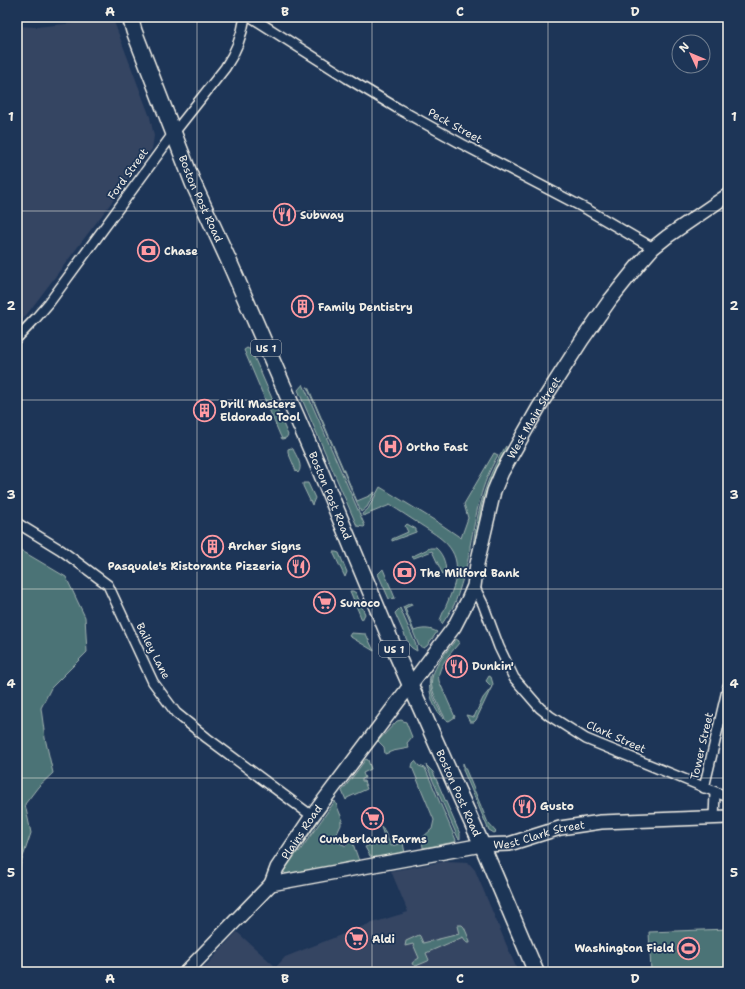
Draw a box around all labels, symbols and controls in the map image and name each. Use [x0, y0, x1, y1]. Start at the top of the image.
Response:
text: A [105, 3, 115, 20]
text: B [281, 3, 289, 20]
text: C [456, 3, 464, 20]
text: D [630, 3, 640, 20]
north arrow [671, 34, 711, 74]
text: N [676, 39, 693, 56]
street label: Peck Street [425, 105, 485, 147]
text: 1 [8, 108, 14, 125]
text: 1 [731, 108, 737, 125]
street label: Ford Street [104, 145, 152, 203]
street label: Boston Post Road [175, 153, 227, 245]
restaurant icon: Subway [271, 202, 297, 228]
place label: Subway [300, 208, 344, 223]
bank icon: Chase [135, 238, 161, 264]
place label: Chase [164, 244, 198, 259]
building icon: Family Dentistry [289, 294, 315, 320]
text: 2 [6, 297, 16, 314]
text: 2 [729, 297, 739, 314]
place label: Family Dentistry [318, 300, 413, 315]
road number: US 1 [251, 340, 281, 356]
street label: West Main Street [504, 373, 564, 461]
building icon: Drill Masters Eldorado Tool [192, 397, 218, 423]
place label: Drill Masters Eldorado Tool [220, 397, 300, 425]
hospital icon: Ortho Fast [377, 434, 403, 460]
place label: Ortho Fast [406, 440, 469, 455]
street label: Boston Post Road [305, 449, 355, 542]
text: 3 [6, 486, 16, 503]
text: 3 [729, 486, 739, 503]
building icon: Archer Signs [199, 533, 225, 559]
place label: Archer Signs [228, 539, 301, 554]
restaurant icon: Pasquale's Ristorante Pizzeria [285, 553, 311, 579]
place label: Pasquale's Ristorante Pizzeria [108, 559, 282, 574]
bank icon: The Milford Bank [392, 560, 418, 586]
place label: The Milford Bank [420, 566, 520, 581]
supermarket icon: Sunoco [312, 590, 338, 616]
place label: Sunoco [340, 596, 380, 611]
street label: Bailey Lane [132, 620, 174, 682]
road number: US 1 [379, 641, 409, 657]
restaurant icon: Dunkin' [444, 653, 470, 679]
place label: Dunkin' [472, 659, 514, 674]
text: 4 [6, 675, 16, 692]
text: 4 [729, 675, 739, 692]
street label: Tower Street [687, 711, 717, 781]
street label: Clark Street [584, 717, 648, 757]
street label: Boston Post Road [433, 747, 485, 839]
restaurant icon: Gusto [511, 793, 537, 819]
place label: Gusto [540, 799, 574, 814]
street label: Plains Road [278, 802, 325, 862]
supermarket icon: Cumberland Farms [360, 806, 386, 832]
street label: West Clark Street [493, 817, 586, 852]
place label: Cumberland Farms [319, 832, 427, 847]
text: 5 [7, 864, 15, 881]
text: 5 [730, 864, 738, 881]
supermarket icon: Aldi [343, 926, 369, 952]
place label: Aldi [372, 932, 395, 947]
sports icon: Washington Field [676, 935, 702, 961]
place label: Washington Field [574, 941, 674, 956]
text: A [105, 970, 115, 987]
text: B [281, 970, 289, 987]
text: C [456, 970, 464, 987]
text: D [630, 970, 640, 987]

